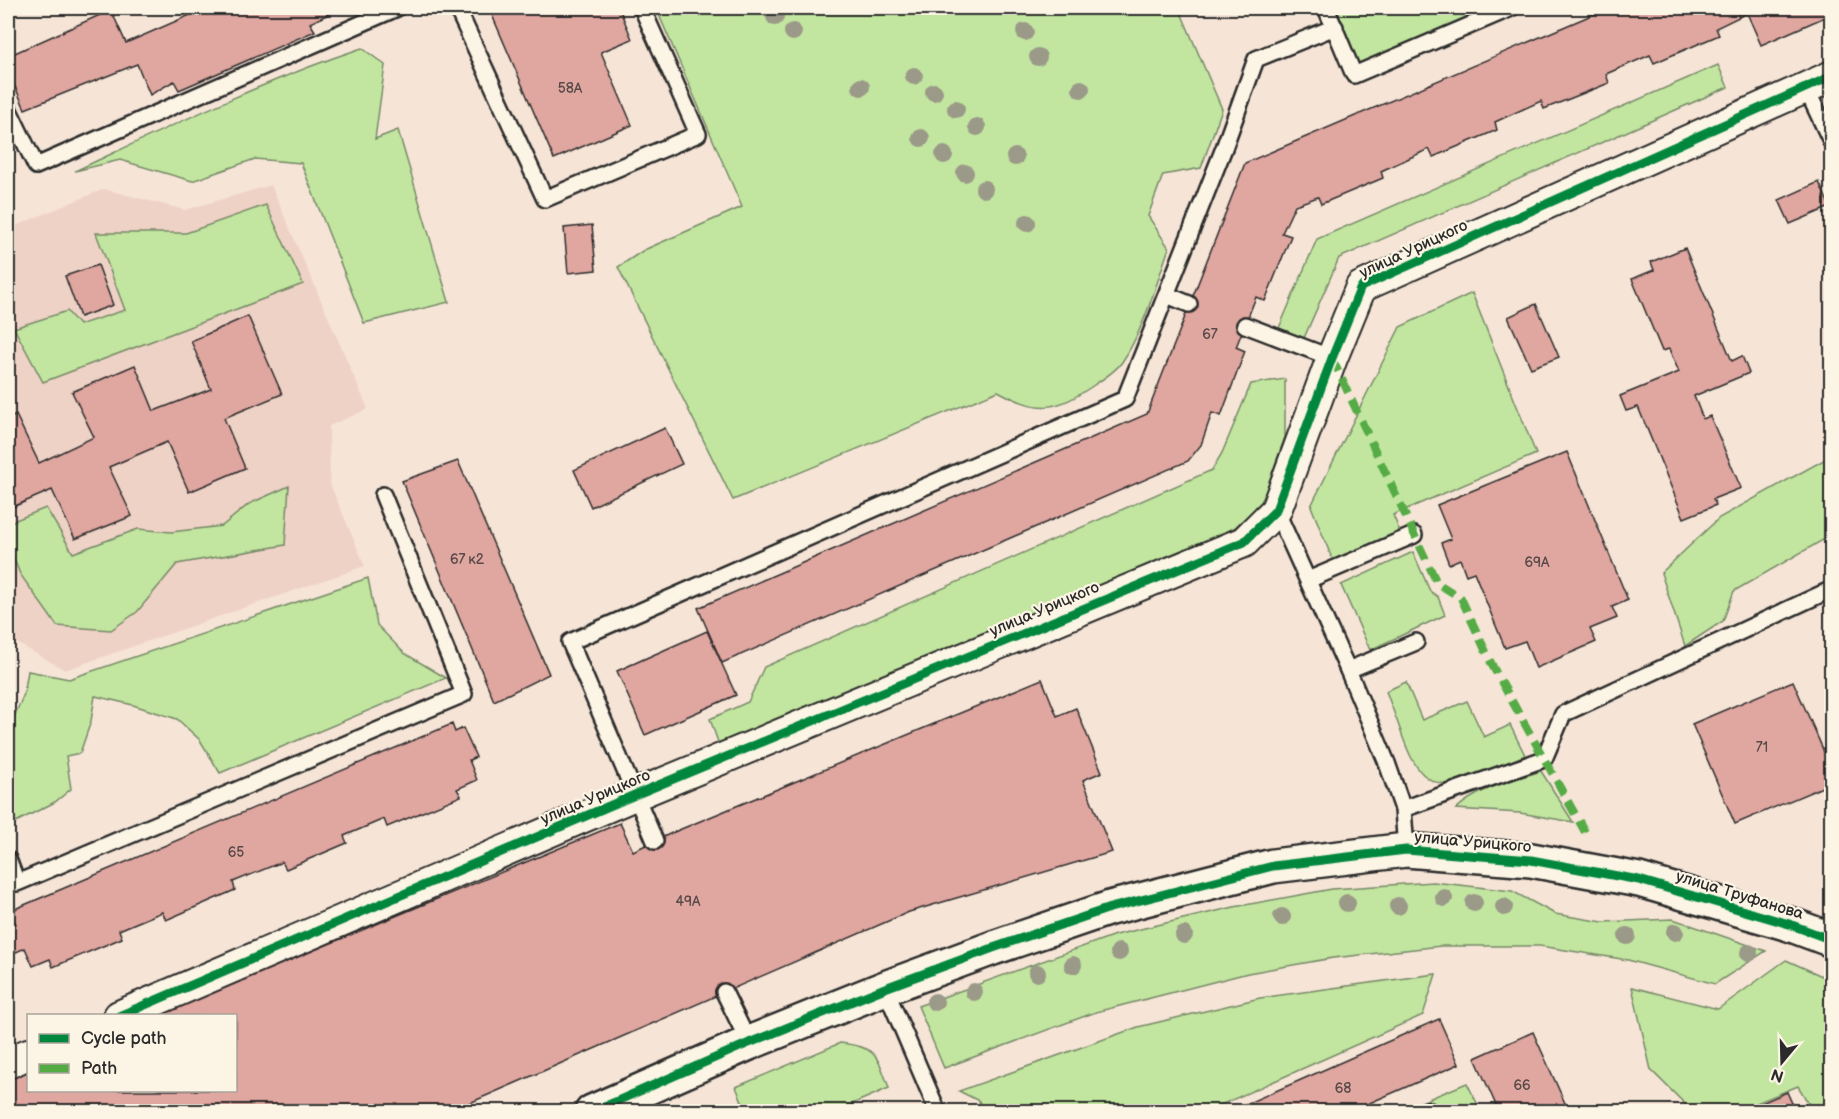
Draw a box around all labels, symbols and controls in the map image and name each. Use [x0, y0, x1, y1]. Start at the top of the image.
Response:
house number: 58А [558, 80, 583, 97]
street label: улица Урицкого [1357, 216, 1471, 283]
house number: 67 [1202, 326, 1218, 343]
house number: 67 к2 [450, 551, 485, 568]
house number: 69А [1524, 554, 1550, 571]
street label: улица Урицкого [987, 578, 1102, 641]
house number: 71 [1756, 739, 1768, 756]
street label: улица Урицкого [538, 766, 653, 829]
street label: улица Урицкого [1414, 828, 1532, 857]
house number: 65 [228, 844, 244, 861]
street label: улица Труфанова [1673, 867, 1806, 924]
house number: 49А [675, 893, 701, 910]
legend [27, 1014, 237, 1092]
text: Cycle path [81, 1028, 167, 1049]
north arrow [1752, 1032, 1812, 1092]
text: Path [81, 1058, 117, 1079]
text: N [1769, 1064, 1786, 1086]
house number: 66 [1513, 1077, 1531, 1094]
house number: 68 [1335, 1080, 1351, 1097]

